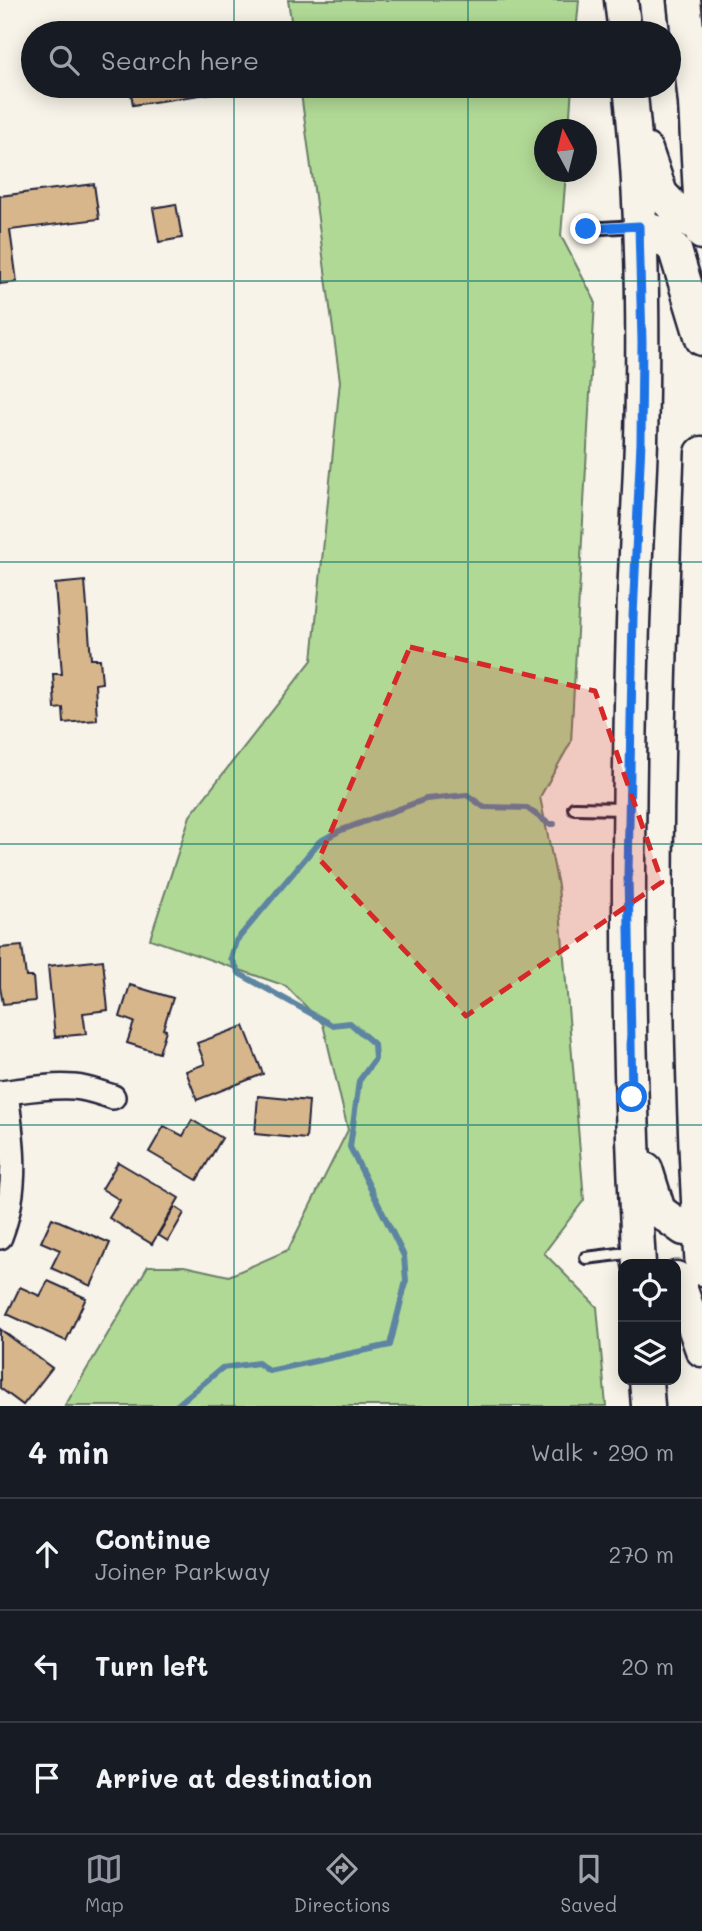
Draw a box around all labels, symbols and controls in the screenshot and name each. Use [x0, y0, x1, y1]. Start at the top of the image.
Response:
search box [21, 21, 681, 98]
icon: search [45, 41, 83, 79]
text: Search here [101, 43, 259, 77]
north arrow [534, 119, 597, 182]
route end [570, 213, 601, 244]
route start [616, 1081, 647, 1112]
map controls [618, 1259, 681, 1385]
button: locate [618, 1259, 681, 1322]
button: layers [618, 1322, 681, 1385]
text: 4 min [28, 1432, 109, 1472]
text: Walk · 290 m [530, 1437, 674, 1467]
text: Continue [95, 1522, 211, 1556]
icon: ahead [28, 1535, 66, 1573]
text: 270 m [609, 1539, 674, 1569]
text: Joiner Parkway [95, 1556, 271, 1586]
icon: left [28, 1647, 66, 1685]
text: Turn left [95, 1649, 208, 1683]
text: 20 m [621, 1651, 674, 1681]
icon: arrive [28, 1759, 66, 1797]
text: Arrive at destination [95, 1761, 372, 1795]
tab: Map [85, 1850, 124, 1917]
tab: Directions [294, 1850, 390, 1917]
tab: Saved [561, 1850, 617, 1917]

